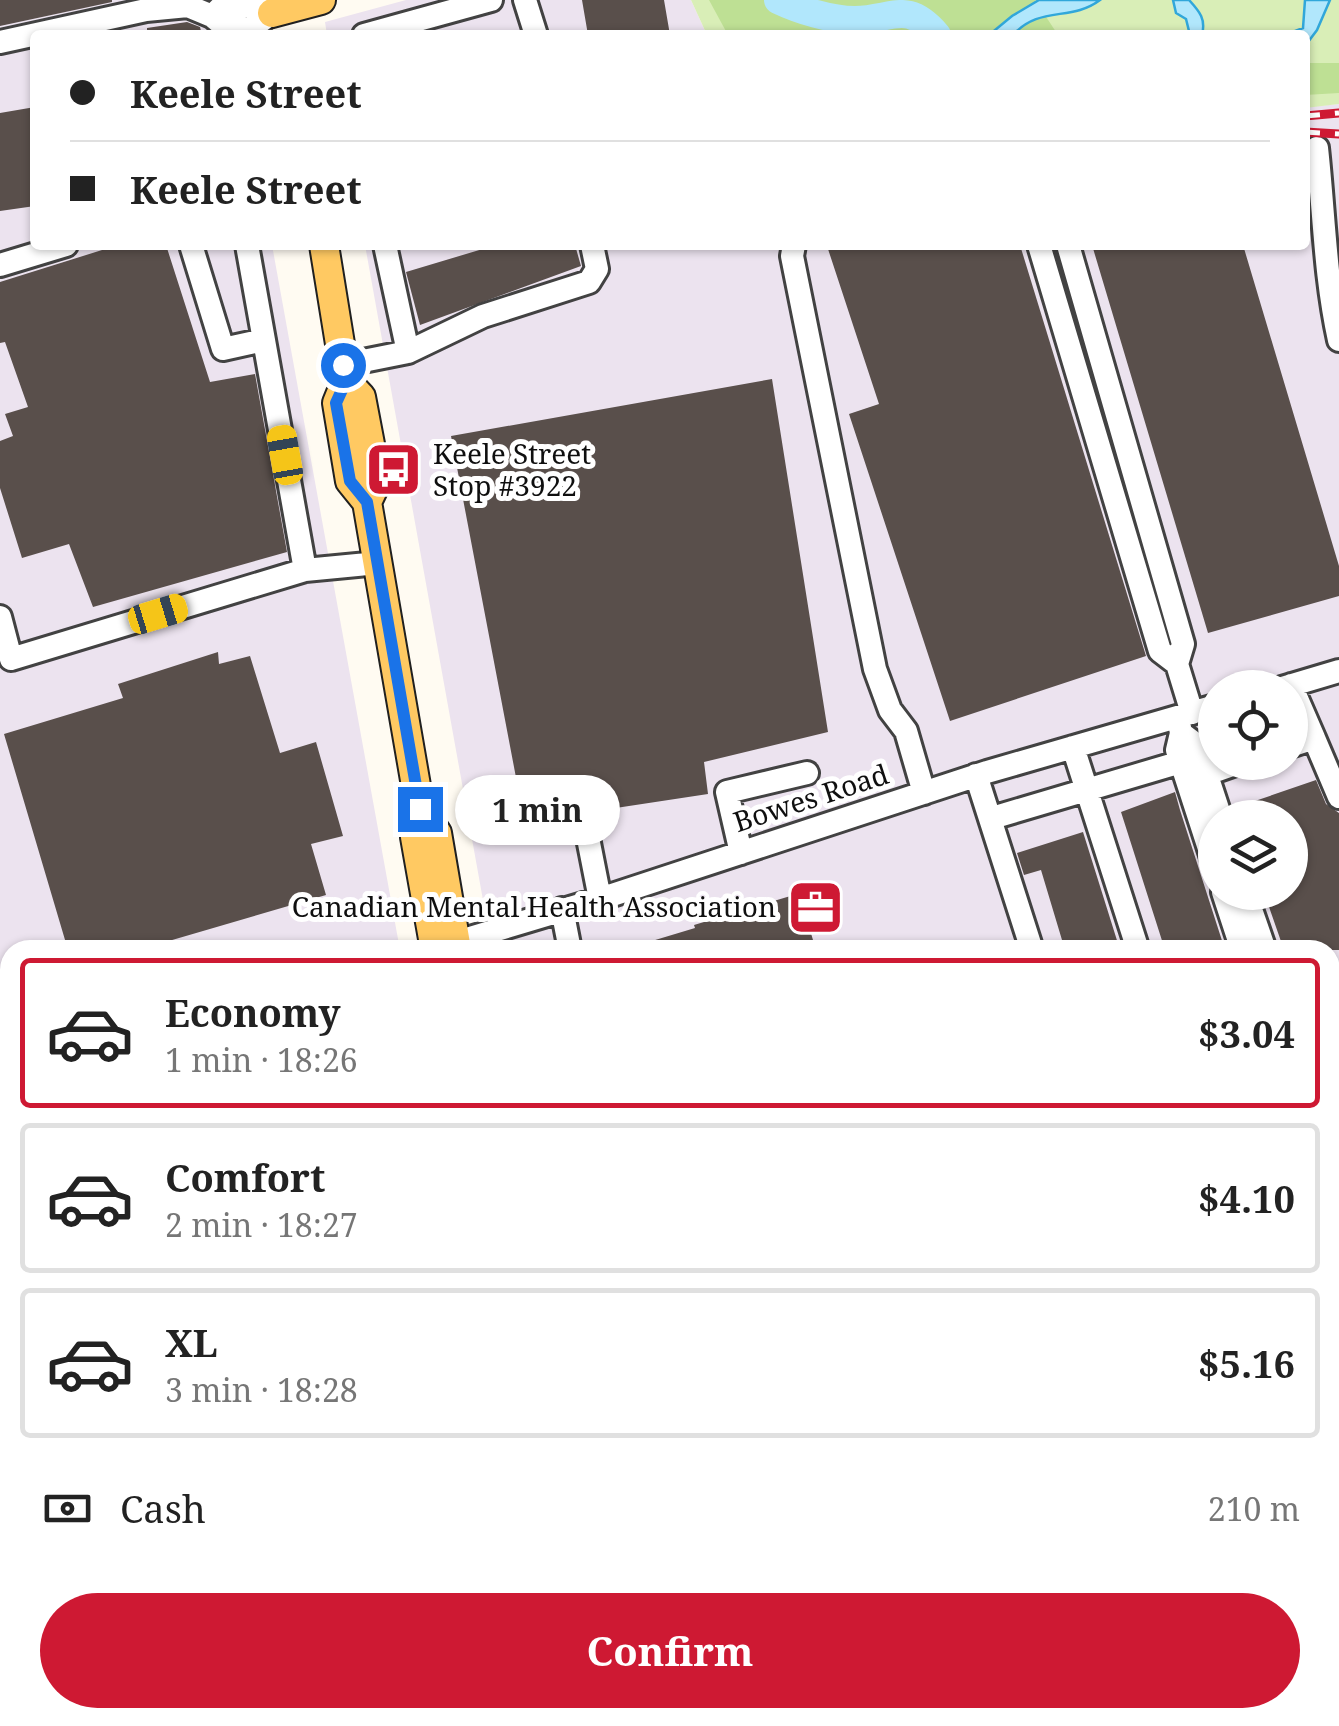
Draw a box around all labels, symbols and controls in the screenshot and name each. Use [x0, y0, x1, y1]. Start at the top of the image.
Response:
text: Keele Street [130, 67, 362, 119]
text: Keele Street [130, 163, 362, 215]
route start [321, 343, 366, 388]
car [265, 423, 305, 487]
place label: Keele Street Stop #3922 [433, 434, 591, 504]
bus stop icon: Keele Street Stop #3922 [364, 440, 424, 500]
car [125, 591, 191, 637]
map controls [1198, 670, 1308, 910]
button: locate [1198, 670, 1308, 780]
street label: Bowes Road [728, 754, 893, 840]
callout: 1 min [455, 774, 620, 844]
route end [398, 787, 443, 832]
text: 1 min [492, 788, 583, 831]
button: layers [1198, 800, 1308, 910]
office icon: Canadian Mental Health Association [785, 877, 845, 937]
place label: Canadian Mental Health Association [292, 887, 776, 925]
text: Economy [165, 986, 341, 1038]
icon: car [45, 988, 135, 1078]
text: $3.04 [1198, 1007, 1295, 1059]
text: 1 min · 18:26 [165, 1038, 358, 1081]
text: Comfort [165, 1151, 325, 1203]
icon: car [45, 1153, 135, 1243]
text: $4.10 [1198, 1172, 1295, 1224]
text: 2 min · 18:27 [165, 1203, 358, 1246]
text: XL [165, 1316, 218, 1368]
icon: car [45, 1318, 135, 1408]
text: $5.16 [1198, 1337, 1295, 1389]
text: 3 min · 18:28 [165, 1368, 358, 1411]
icon: cash [40, 1481, 95, 1536]
text: Cash [120, 1482, 206, 1534]
text: 210 m [1208, 1487, 1300, 1530]
button: Confirm [40, 1593, 1300, 1708]

